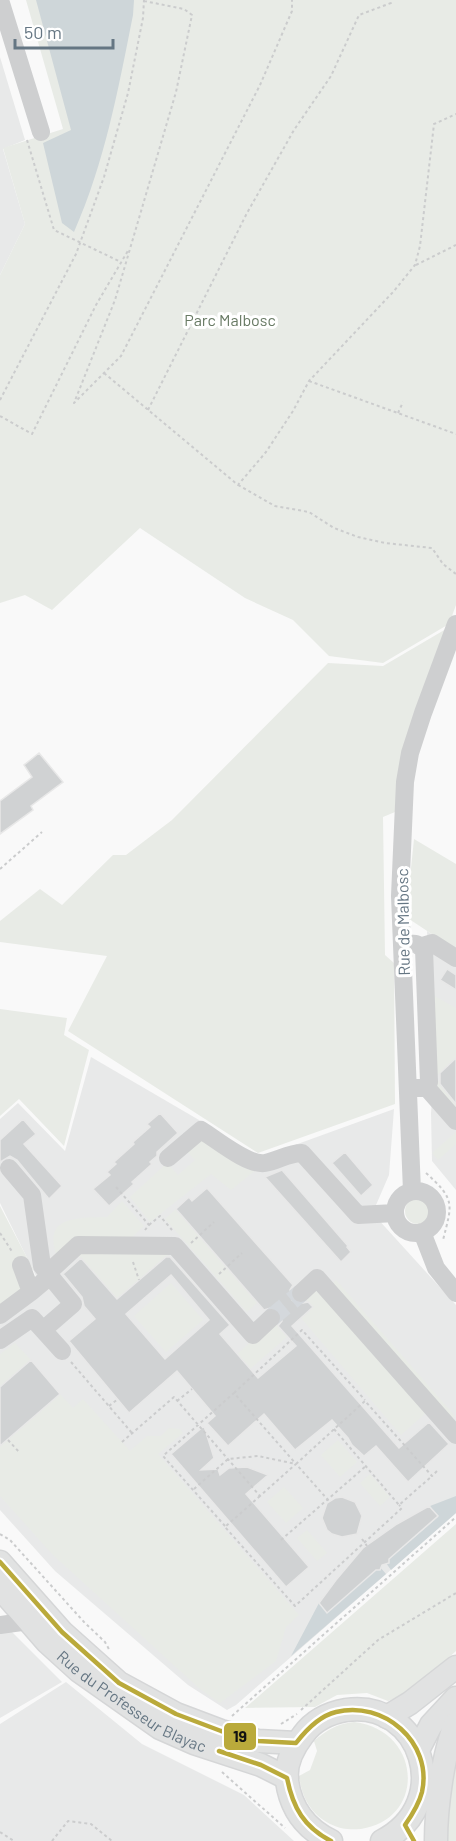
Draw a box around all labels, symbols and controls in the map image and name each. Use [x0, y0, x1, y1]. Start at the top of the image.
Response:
scale bar [15, 12, 112, 50]
text: 50 m [24, 21, 62, 43]
park label: Parc Malbosc [184, 310, 276, 329]
street label: Rue de Malbosc [392, 868, 413, 976]
street label: Rue du Professeur Blayac [54, 1646, 209, 1755]
line badge: 19 [223, 1722, 257, 1751]
text: 19 [233, 1726, 247, 1745]

